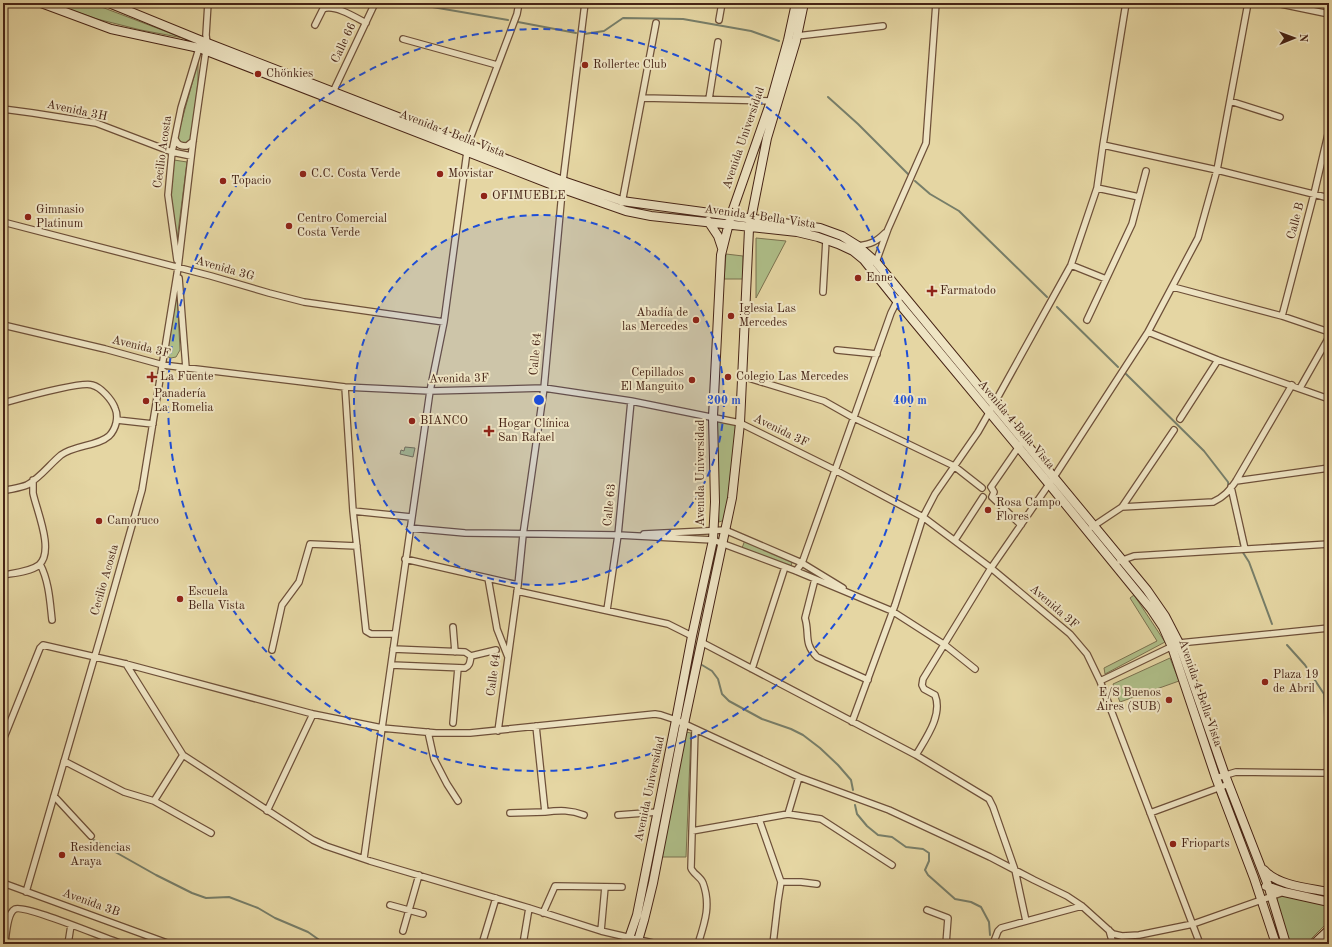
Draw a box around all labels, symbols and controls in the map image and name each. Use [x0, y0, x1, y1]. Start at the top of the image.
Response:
north arrow [1274, 18, 1314, 58]
street label: Calle 66 [329, 21, 359, 65]
text: N [1297, 34, 1308, 43]
place label: Rollertec Club [593, 59, 667, 71]
marker: Rollertec Club [580, 60, 590, 70]
place label: Chönkies [266, 68, 313, 80]
marker: Chönkies [253, 69, 263, 79]
street label: Avenida Universidad [721, 85, 767, 191]
street label: Avenida 3H [46, 99, 108, 123]
street label: Avenida 4 Bella Vista [397, 108, 507, 160]
street label: Cecilio Acosta [152, 115, 174, 189]
place label: C.C. Costa Verde [311, 168, 401, 180]
place label: Movistar [448, 168, 493, 180]
marker: C.C. Costa Verde [298, 169, 308, 179]
marker: Movistar [435, 169, 445, 179]
place label: Topacio [231, 175, 271, 187]
marker: Topacio [218, 176, 228, 186]
place label: OFIMUEBLE [492, 190, 566, 202]
marker: OFIMUEBLE [479, 191, 489, 201]
street label: Calle B [1285, 201, 1307, 241]
street label: Avenida 4 Bella Vista [704, 203, 816, 231]
place label: Gimnasio Platinum [36, 204, 84, 230]
marker: Gimnasio Platinum [23, 212, 33, 222]
place label: Centro Comercial Costa Verde [297, 213, 387, 239]
marker: Centro Comercial Costa Verde [284, 221, 294, 231]
street label: Avenida 3G [194, 255, 256, 283]
place label: Enne [866, 272, 893, 284]
marker: Enne [853, 273, 863, 283]
place label: Farmatodo [940, 285, 996, 297]
marker: Farmatodo [927, 286, 937, 296]
place label: Iglesia Las Mercedes [739, 303, 796, 329]
place label: Abadía de las Mercedes [622, 307, 688, 333]
marker: Iglesia Las Mercedes [726, 311, 736, 321]
marker: Abadía de las Mercedes [691, 315, 701, 325]
street label: Calle 64 [528, 332, 544, 376]
street label: Avenida 3F [110, 334, 172, 360]
place label: Cepillados El Manguito [620, 367, 684, 393]
place label: La Fuente [160, 371, 214, 383]
place label: Colegio Las Mercedes [736, 371, 849, 383]
marker: La Fuente [147, 372, 157, 382]
street label: Avenida 3F [429, 372, 489, 386]
marker: Colegio Las Mercedes [723, 372, 733, 382]
marker: Cepillados El Manguito [687, 375, 697, 385]
street label: Avenida 4 Bella Vista [975, 378, 1057, 472]
place label: Panadería La Romelia [154, 388, 213, 414]
centre of rings [532, 393, 546, 407]
text: 200 m [707, 395, 741, 407]
text: 400 m [893, 395, 927, 407]
marker: Panadería La Romelia [141, 396, 151, 406]
street label: Avenida 3F [751, 412, 811, 450]
place label: BIANCO [420, 415, 468, 427]
marker: BIANCO [407, 416, 417, 426]
place label: Hogar Clínica San Rafael [498, 418, 570, 444]
street label: Avenida Universidad [695, 419, 707, 527]
marker: Hogar Clínica San Rafael [483, 425, 495, 437]
street label: Calle 63 [602, 483, 618, 527]
place label: Rosa Campo Flores [996, 497, 1061, 523]
marker: Rosa Campo Flores [983, 505, 993, 515]
place label: Camoruco [107, 515, 159, 527]
marker: Camoruco [94, 516, 104, 526]
street label: Cecilio Acosta [89, 543, 121, 617]
street label: Avenida 3F [1027, 583, 1081, 631]
place label: Escuela Bella Vista [188, 586, 245, 612]
marker: Escuela Bella Vista [175, 594, 185, 604]
street label: Avenida 4 Bella Vista [1176, 638, 1224, 748]
street label: Calle 64 [485, 653, 503, 697]
place label: Plaza 19 de Abril [1273, 669, 1319, 695]
marker: Plaza 19 de Abril [1260, 677, 1270, 687]
place label: E/S Buenos Aires (SUB) [1096, 687, 1161, 713]
marker: E/S Buenos Aires (SUB) [1164, 695, 1174, 705]
street label: Avenida Universidad [633, 735, 667, 843]
place label: Frioparts [1181, 838, 1230, 850]
marker: Frioparts [1168, 839, 1178, 849]
place label: Residencias Araya [70, 842, 130, 868]
marker: Residencias Araya [57, 850, 67, 860]
street label: Avenida 3B [61, 887, 121, 919]

